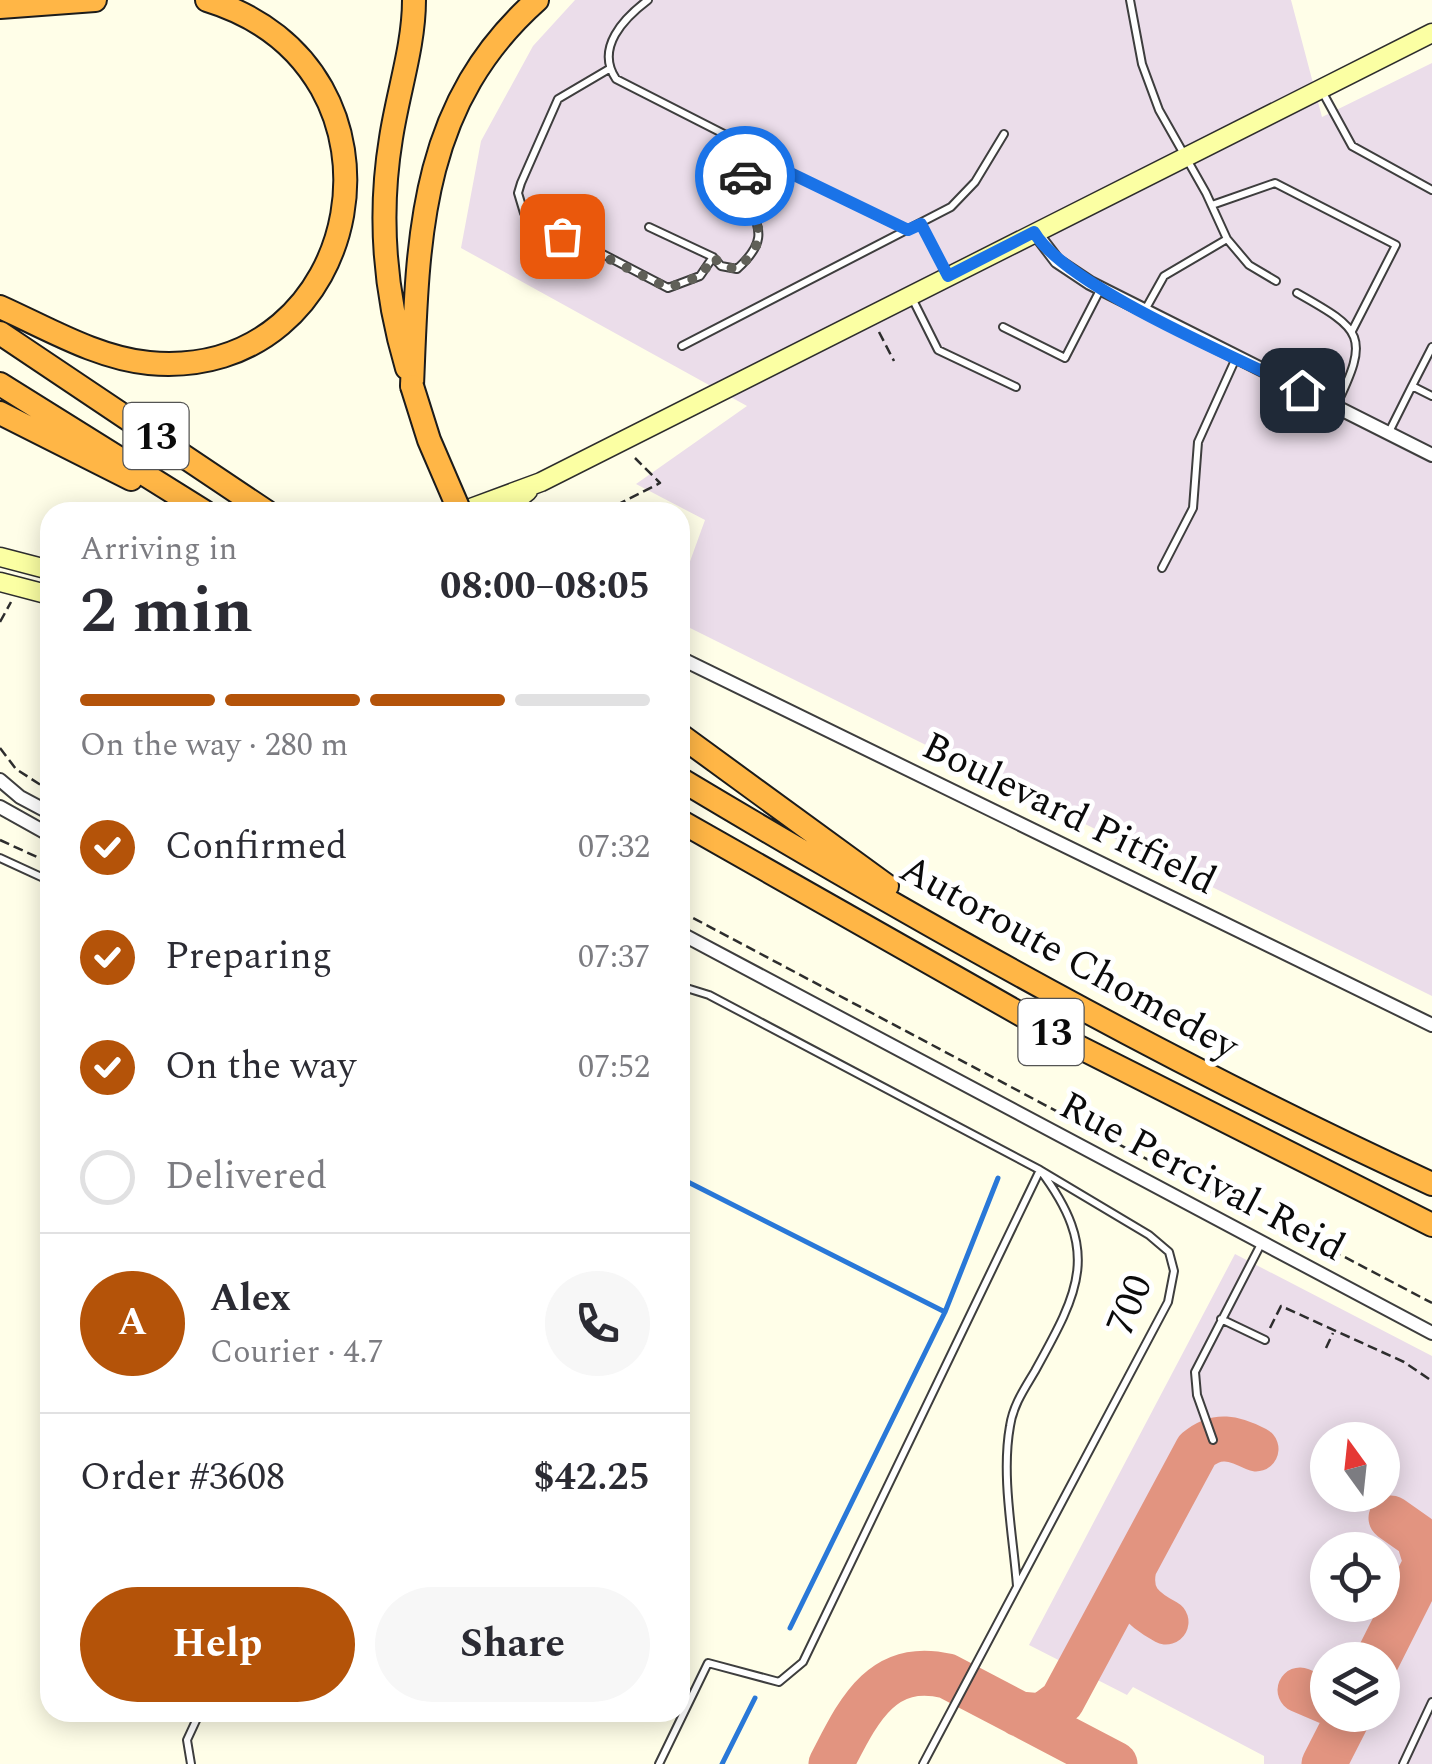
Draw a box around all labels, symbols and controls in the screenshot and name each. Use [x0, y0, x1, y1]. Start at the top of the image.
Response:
courier [695, 126, 795, 226]
icon: car [718, 149, 773, 204]
pin [520, 194, 605, 279]
icon: bag [535, 209, 590, 264]
pin [1260, 348, 1345, 433]
icon: home [1275, 363, 1330, 418]
road number: 13 [124, 403, 188, 469]
text: Arriving in [80, 525, 237, 574]
text: 08:00–08:05 [440, 558, 650, 616]
text: 2 min [80, 562, 253, 661]
street label: Boulevard Pitfield [911, 717, 1226, 912]
text: On the way · 280 m [80, 721, 348, 770]
text: Confirmed [165, 818, 347, 876]
icon: check [80, 820, 135, 875]
text: 07:32 [578, 823, 650, 872]
street label: Autoroute Chomedey [888, 840, 1251, 1078]
text: Preparing [165, 928, 332, 986]
icon: check [80, 930, 135, 985]
text: 07:37 [578, 933, 650, 982]
road number: 13 [1018, 999, 1084, 1065]
text: On the way [165, 1038, 356, 1096]
icon: check [80, 1040, 135, 1095]
text: 07:52 [578, 1043, 650, 1092]
street label: Rue Percival-Reid [1048, 1076, 1356, 1278]
text: Delivered [165, 1148, 327, 1206]
street label: 700 [1091, 1266, 1170, 1344]
text: Alex [210, 1270, 291, 1328]
button: phone [545, 1271, 650, 1376]
text: A [118, 1294, 147, 1352]
text: Courier · 4.7 [210, 1328, 383, 1377]
north arrow [1310, 1422, 1400, 1512]
map controls [1310, 1422, 1400, 1732]
text: Order #3608 [80, 1449, 285, 1507]
text: $42.25 [533, 1449, 650, 1507]
button: locate [1310, 1532, 1400, 1622]
button: Help [80, 1587, 355, 1702]
button: Share [375, 1587, 650, 1702]
button: layers [1310, 1642, 1400, 1732]

